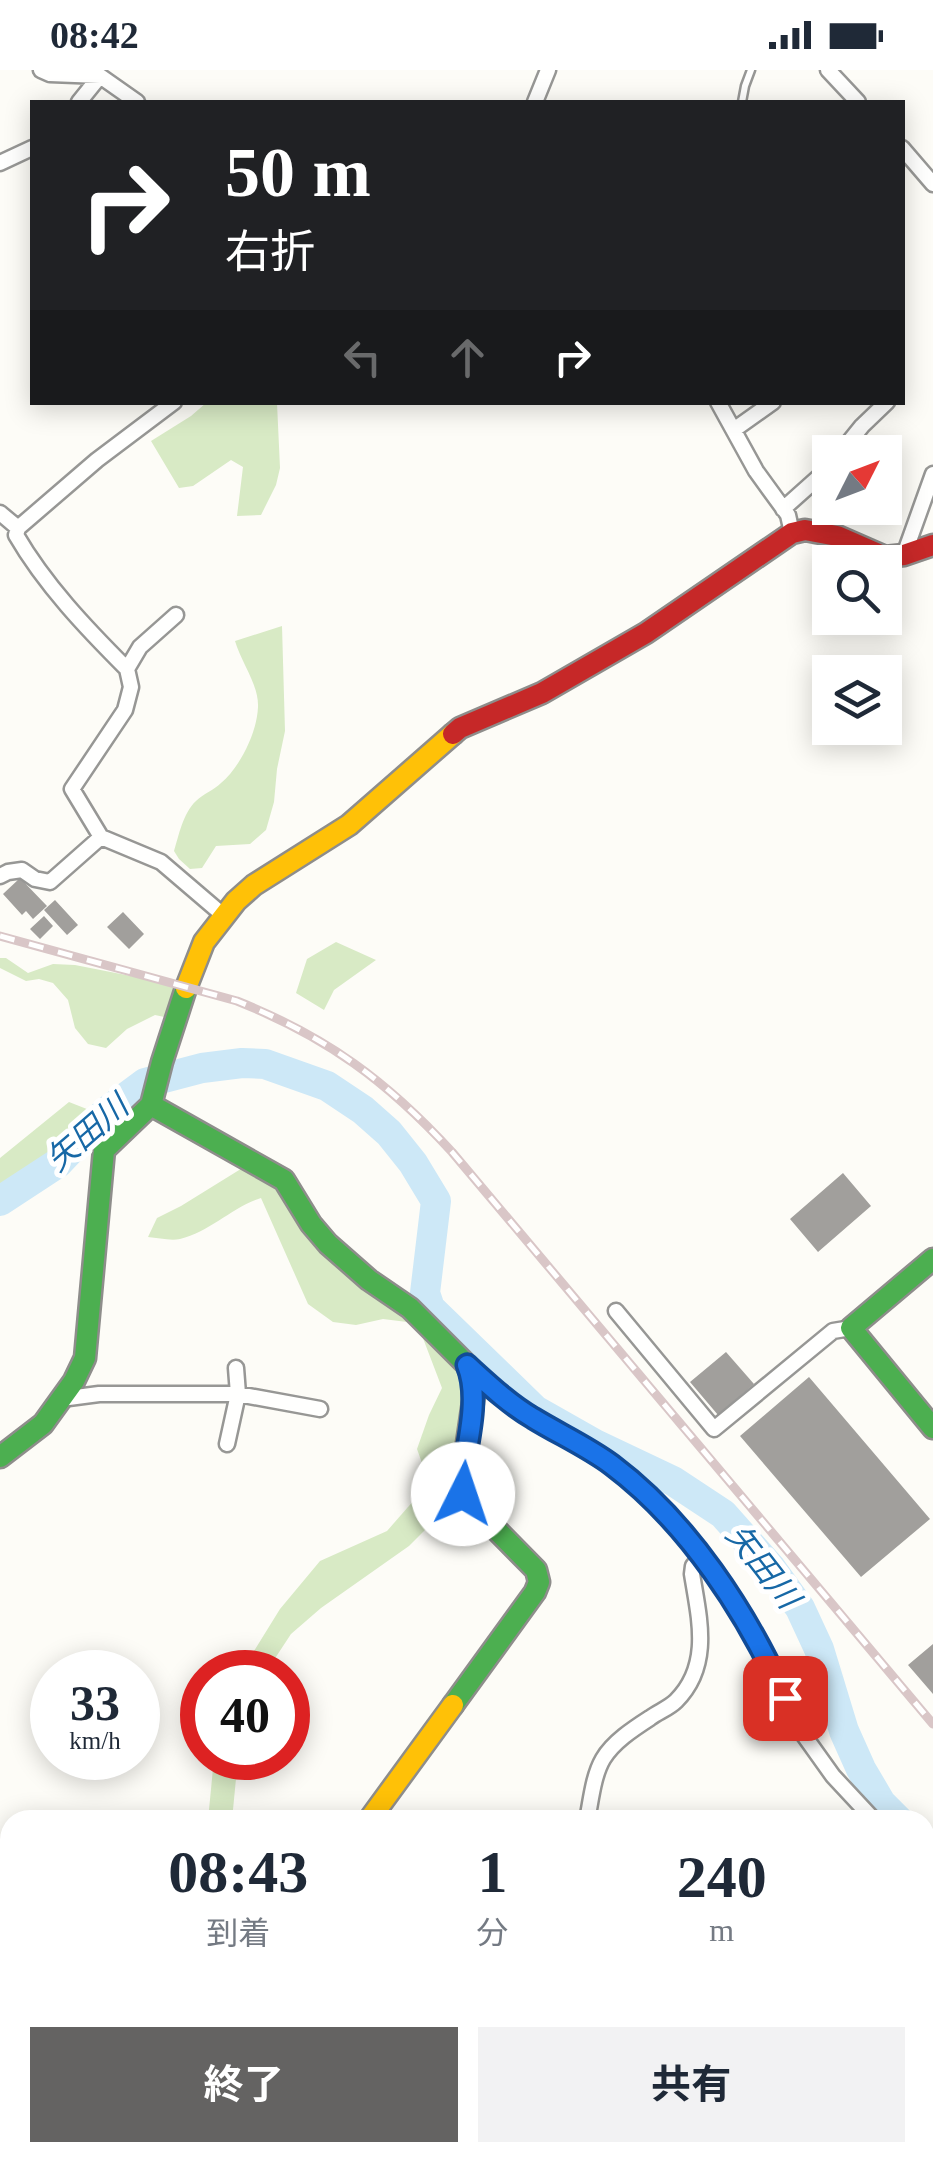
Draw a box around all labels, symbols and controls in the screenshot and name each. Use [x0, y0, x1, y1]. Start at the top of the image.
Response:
text: 08:42 [50, 14, 139, 56]
text: 50 m [225, 134, 371, 211]
icon: right [60, 140, 190, 270]
text: 右折 [225, 227, 315, 277]
icon: left [335, 330, 390, 385]
icon: ahead [440, 330, 495, 385]
icon: right [545, 330, 600, 385]
north arrow [812, 435, 902, 525]
map controls [812, 435, 902, 745]
button: search [812, 545, 902, 635]
button: layers [812, 655, 902, 745]
water label: 矢田川 [39, 1086, 137, 1178]
position arrow [411, 1442, 515, 1546]
water label: 矢田川 [719, 1517, 809, 1617]
speed limit sign: 40 [180, 1650, 310, 1780]
pin [743, 1656, 828, 1741]
icon: arrive [758, 1671, 813, 1726]
text: 33 [70, 1675, 120, 1731]
text: km/h [69, 1727, 121, 1754]
text: 08:43 [168, 1839, 308, 1905]
text: 1 [477, 1839, 507, 1905]
text: 240 [677, 1844, 767, 1910]
text: m [709, 1912, 734, 1948]
text: 到着 [206, 1915, 270, 1951]
text: 分 [476, 1915, 509, 1951]
button: 終了 [30, 2027, 458, 2142]
button: 共有 [478, 2027, 905, 2142]

